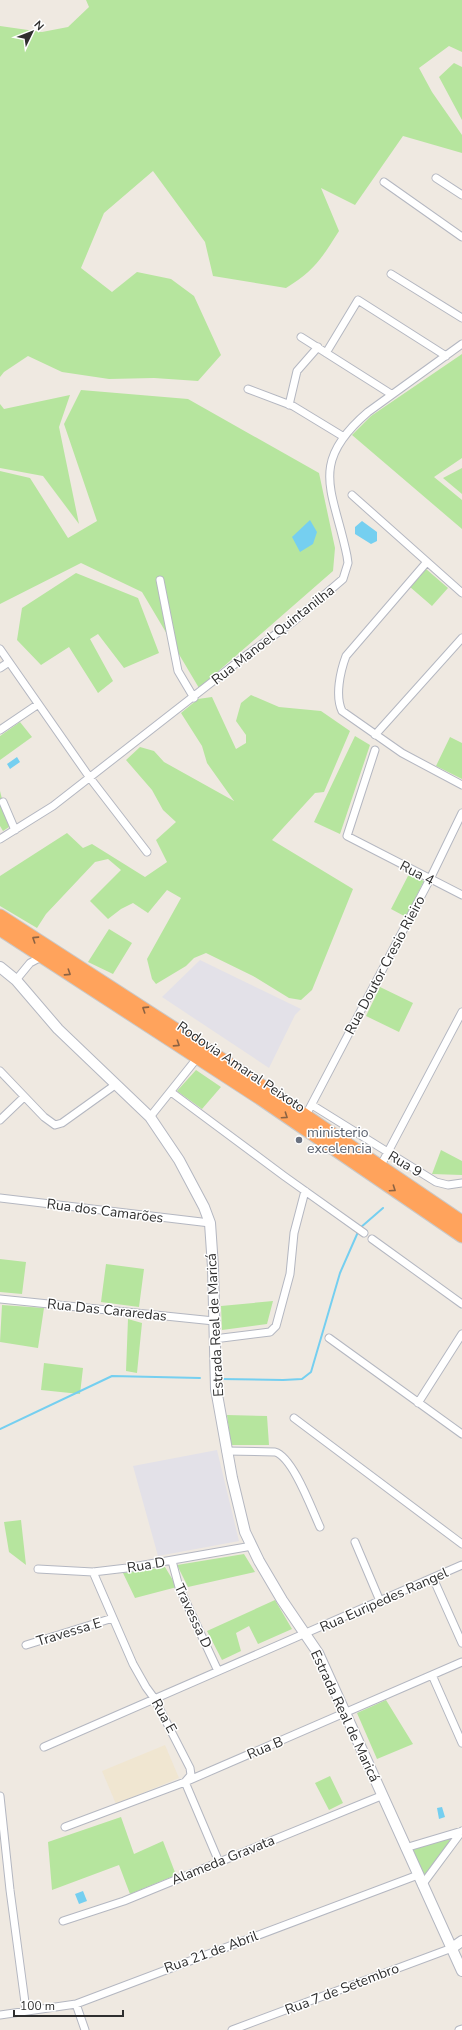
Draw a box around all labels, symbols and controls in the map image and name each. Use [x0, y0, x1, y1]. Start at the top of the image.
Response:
north arrow [12, 12, 52, 52]
text: N [31, 17, 47, 34]
street label: Rua Manoel Quintanilha [208, 581, 338, 689]
street label: Rua 4 [396, 856, 438, 890]
street label: Rua Doutor Cresio Rieiro [340, 892, 430, 1038]
one-way arrow [32, 936, 39, 943]
one-way arrow [64, 968, 71, 976]
one-way arrow [142, 1007, 149, 1014]
street label: Rodovia Amaral Peixoto [173, 1017, 309, 1117]
one-way arrow [173, 1039, 180, 1047]
one-way arrow [281, 1111, 288, 1118]
place label: ministerio excelencia [307, 1123, 372, 1158]
marker: ministerio excelencia [294, 1135, 304, 1145]
street label: Rua 9 [384, 1146, 426, 1182]
one-way arrow [388, 1184, 395, 1191]
street label: Rua dos Camarões [46, 1194, 165, 1228]
street label: Estrada Real de Maricá [202, 1253, 228, 1397]
street label: Rua Das Cararedas [46, 1294, 168, 1326]
street label: Rua D [125, 1553, 167, 1577]
street label: Rua Euripedes Rangel [317, 1563, 452, 1637]
street label: Travessa D [170, 1581, 216, 1651]
street label: Travessa E [34, 1613, 104, 1651]
street label: Estrada Real de Maricá [306, 1647, 384, 1785]
street label: Rua E [147, 1695, 181, 1737]
street label: Rua B [244, 1732, 286, 1764]
street label: Alameda Gravata [169, 1831, 277, 1889]
street label: Rua 21 de Abril [161, 1926, 261, 1978]
street label: Rua 7 de Setembro [282, 1958, 402, 2019]
scale bar [14, 1992, 123, 2018]
text: 100 m [20, 1998, 55, 2014]

